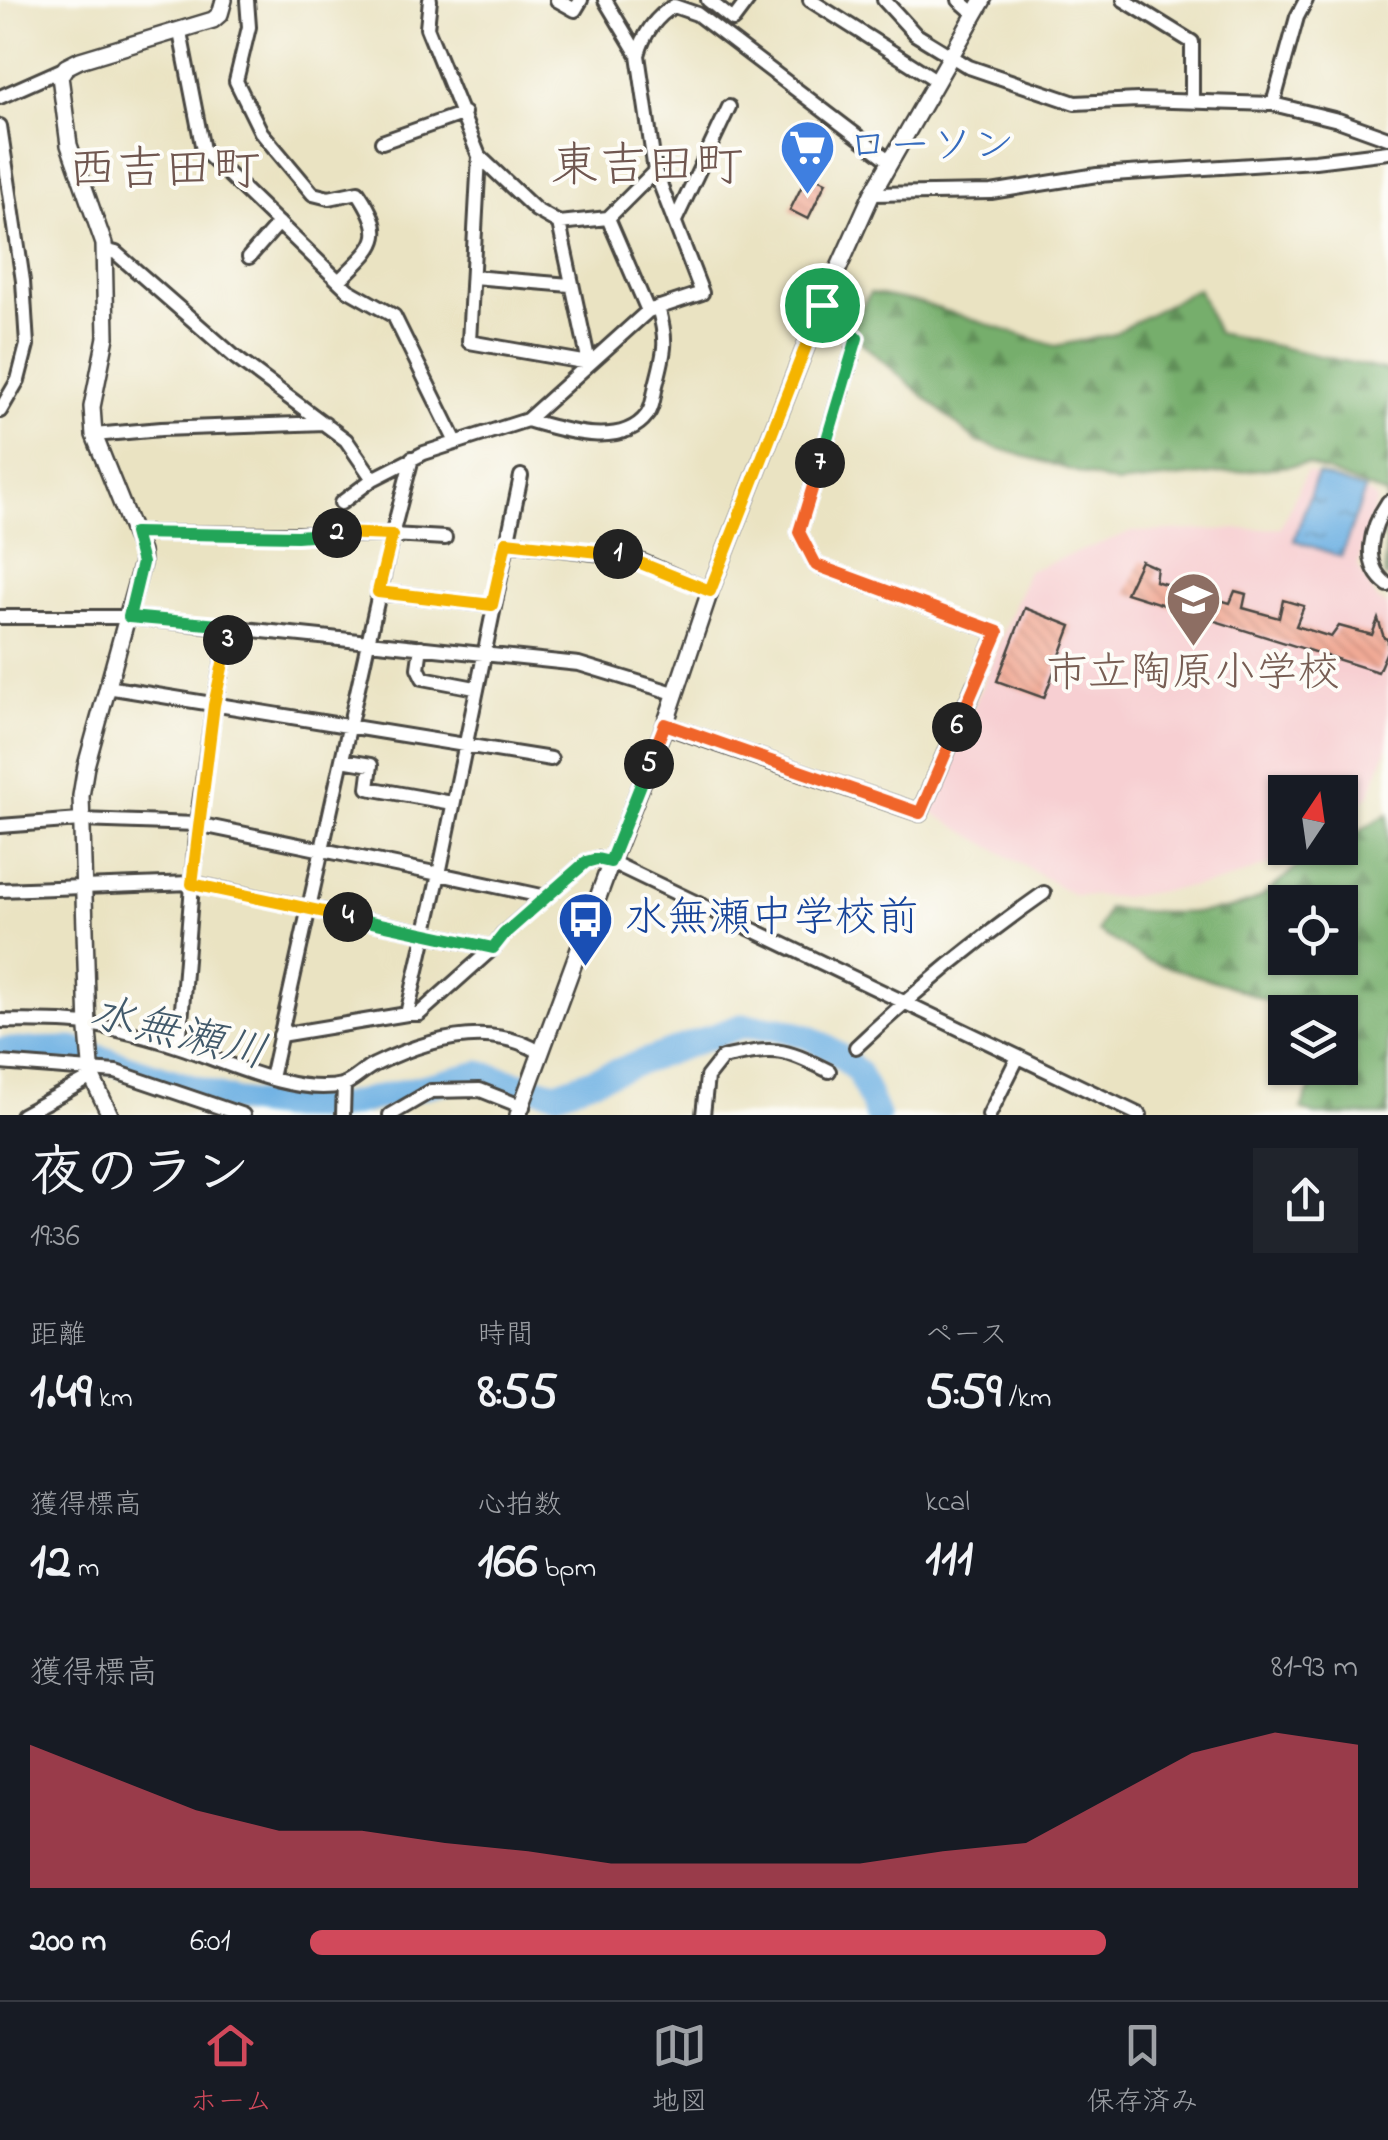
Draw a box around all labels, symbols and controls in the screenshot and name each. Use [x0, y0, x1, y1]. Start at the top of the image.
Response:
supermarket icon: ローソン [778, 117, 838, 196]
place label: ローソン [847, 117, 1015, 178]
district label: 東吉田町 [551, 133, 743, 203]
district label: 西吉田町 [68, 137, 260, 207]
pin [780, 263, 865, 348]
icon: arrive [795, 278, 850, 333]
pin: 7 [795, 438, 845, 488]
text: 7 [814, 442, 826, 483]
pin: 2 [312, 508, 362, 558]
text: 2 [330, 512, 344, 553]
pin: 1 [593, 529, 643, 579]
text: 1 [614, 533, 622, 574]
school or university icon: 市立陶原小学校 [1163, 569, 1223, 648]
pin: 3 [203, 615, 253, 665]
text: 3 [222, 619, 234, 660]
place label: 市立陶原小学校 [1046, 644, 1340, 705]
pin: 6 [932, 702, 982, 752]
text: 6 [951, 706, 963, 747]
pin: 5 [624, 739, 674, 789]
text: 5 [641, 743, 657, 784]
north arrow [1268, 775, 1358, 865]
map controls [1268, 775, 1358, 1085]
button: locate [1268, 885, 1358, 975]
bus stop icon: 水無瀬中学校前 [556, 889, 616, 968]
place label: 水無瀬中学校前 [625, 889, 919, 950]
pin: 4 [323, 892, 373, 942]
text: 4 [342, 896, 354, 937]
water label: 水無瀬川 [83, 981, 273, 1089]
button: layers [1268, 995, 1358, 1085]
text: 夜のラン [30, 1136, 250, 1216]
button: share [1253, 1148, 1358, 1253]
text: 19:36 [30, 1214, 80, 1261]
text: 距離 [30, 1316, 86, 1357]
text: 時間 [478, 1316, 534, 1357]
text: ペース [925, 1316, 1008, 1357]
text: 1.49 [30, 1357, 92, 1430]
text: 8:55 [478, 1357, 558, 1430]
text: 5:59 [925, 1357, 1002, 1430]
text: km [92, 1379, 133, 1420]
text: /km [1002, 1379, 1052, 1420]
text: kcal [925, 1483, 970, 1524]
text: 獲得標高 [30, 1486, 142, 1527]
text: 心拍数 [478, 1486, 562, 1527]
text: 111 [925, 1524, 973, 1597]
text: 12 [30, 1527, 71, 1600]
text: 166 [478, 1527, 538, 1600]
text: m [71, 1549, 99, 1590]
text: bpm [538, 1549, 596, 1590]
text: 81–93 m [1271, 1645, 1358, 1692]
text: 獲得標高 [30, 1651, 158, 1698]
text: 200 m [30, 1919, 106, 1966]
text: 6:01 [190, 1919, 231, 1966]
tab: ホーム [190, 2018, 272, 2124]
tab: 地図 [651, 2018, 707, 2124]
tab: 保存済み [1086, 2018, 1198, 2124]

